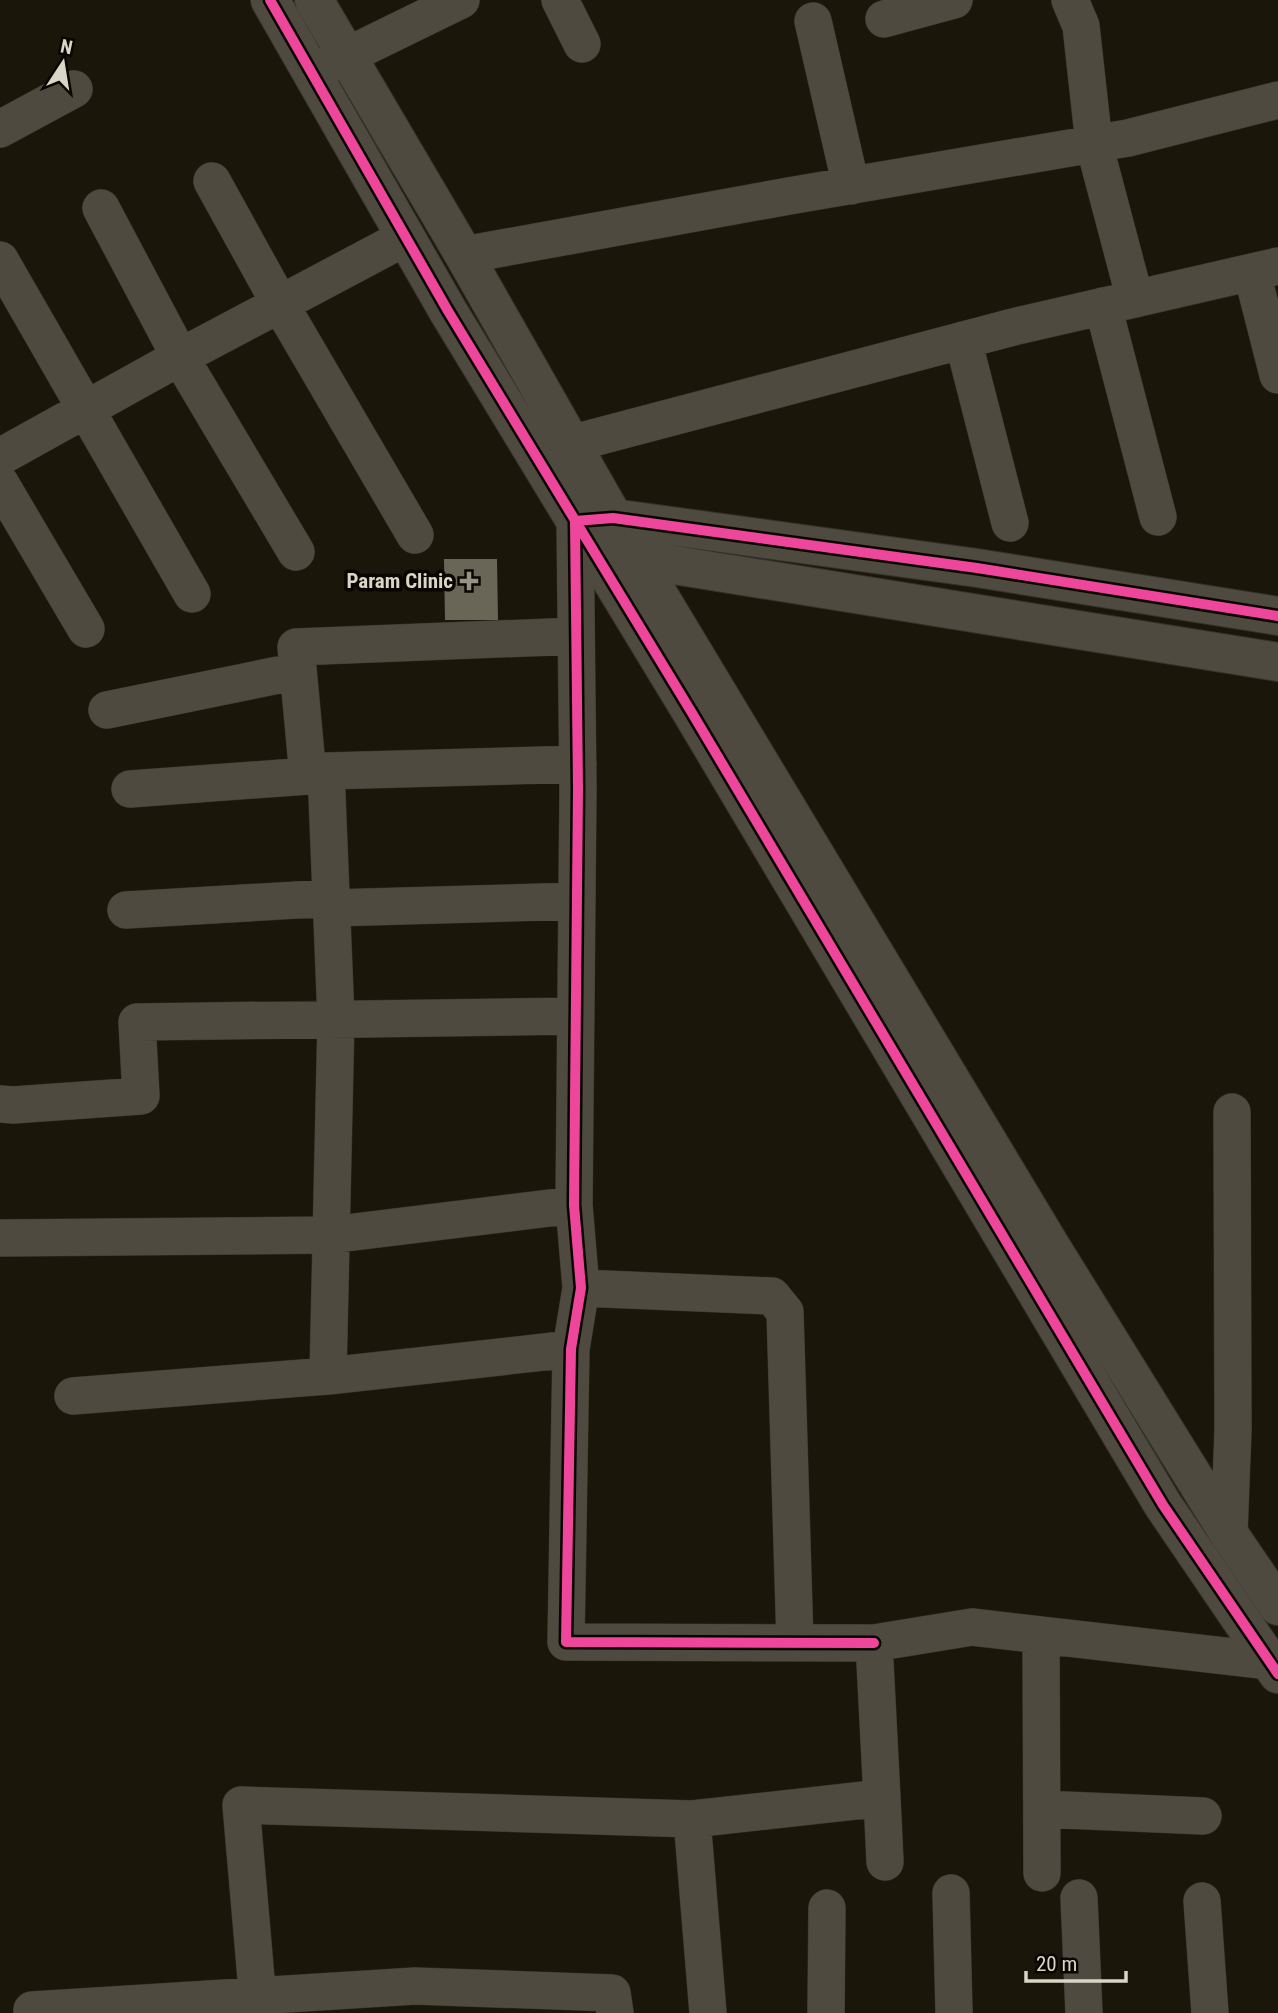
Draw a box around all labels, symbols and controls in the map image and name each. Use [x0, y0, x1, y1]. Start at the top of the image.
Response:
north arrow [28, 28, 98, 98]
text: N [58, 34, 75, 59]
place label: Param Clinic [346, 569, 453, 593]
marker: Param Clinic [459, 571, 479, 591]
scale bar [1026, 1940, 1126, 1984]
text: 20 m [1036, 1952, 1077, 1976]

